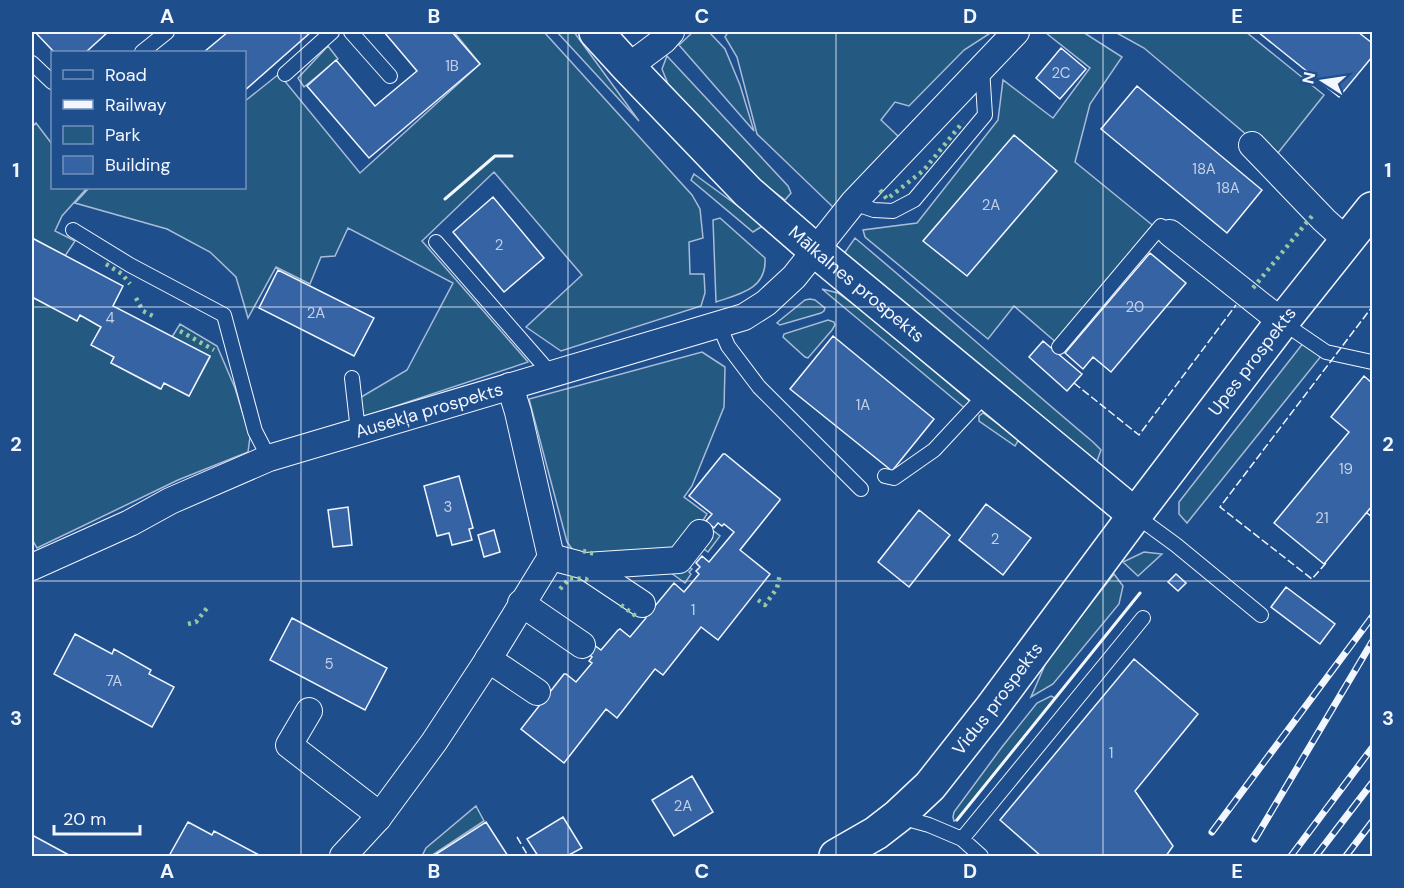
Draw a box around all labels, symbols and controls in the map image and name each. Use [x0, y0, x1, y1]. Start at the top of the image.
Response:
text: A [160, 3, 174, 29]
text: B [428, 3, 440, 29]
text: C [695, 3, 709, 29]
text: D [963, 3, 977, 29]
text: E [1231, 3, 1243, 29]
legend [51, 51, 246, 189]
north arrow [1293, 51, 1353, 111]
house number: 1B [445, 56, 459, 76]
text: Road [105, 63, 147, 87]
house number: 2C [1051, 63, 1071, 83]
text: N [1297, 70, 1320, 86]
text: Railway [105, 93, 167, 117]
text: Park [105, 123, 141, 147]
text: Building [105, 153, 170, 177]
text: 1 [12, 157, 20, 183]
text: 1 [1384, 157, 1392, 183]
house number: 18A [1192, 159, 1216, 179]
house number: 18A [1216, 178, 1240, 198]
house number: 2A [982, 195, 1000, 215]
street label: Mālkalnes prospekts [783, 220, 929, 348]
house number: 2 [495, 235, 503, 255]
house number: 20 [1126, 297, 1144, 317]
street label: Upes prospekts [1203, 302, 1302, 421]
house number: 2A [307, 303, 325, 323]
house number: 4 [105, 308, 115, 328]
street label: Ausekļa prospekts [352, 377, 506, 444]
house number: 1A [856, 395, 870, 415]
text: 2 [10, 431, 22, 457]
text: 2 [1382, 431, 1394, 457]
house number: 19 [1339, 459, 1353, 479]
house number: 3 [444, 497, 452, 517]
house number: 21 [1315, 508, 1329, 528]
house number: 2 [991, 529, 999, 549]
house number: 1 [691, 600, 695, 620]
street label: Vidus prospekts [947, 638, 1048, 760]
house number: 5 [324, 654, 334, 674]
house number: 7A [106, 671, 122, 691]
text: 3 [10, 705, 22, 731]
text: 3 [1382, 705, 1394, 731]
house number: 1 [1109, 743, 1113, 763]
house number: 2A [674, 796, 692, 816]
scale bar [54, 798, 140, 836]
text: 20 m [63, 807, 106, 831]
text: A [160, 858, 174, 884]
text: B [428, 858, 440, 884]
text: C [695, 858, 709, 884]
text: D [963, 858, 977, 884]
text: E [1231, 858, 1243, 884]

